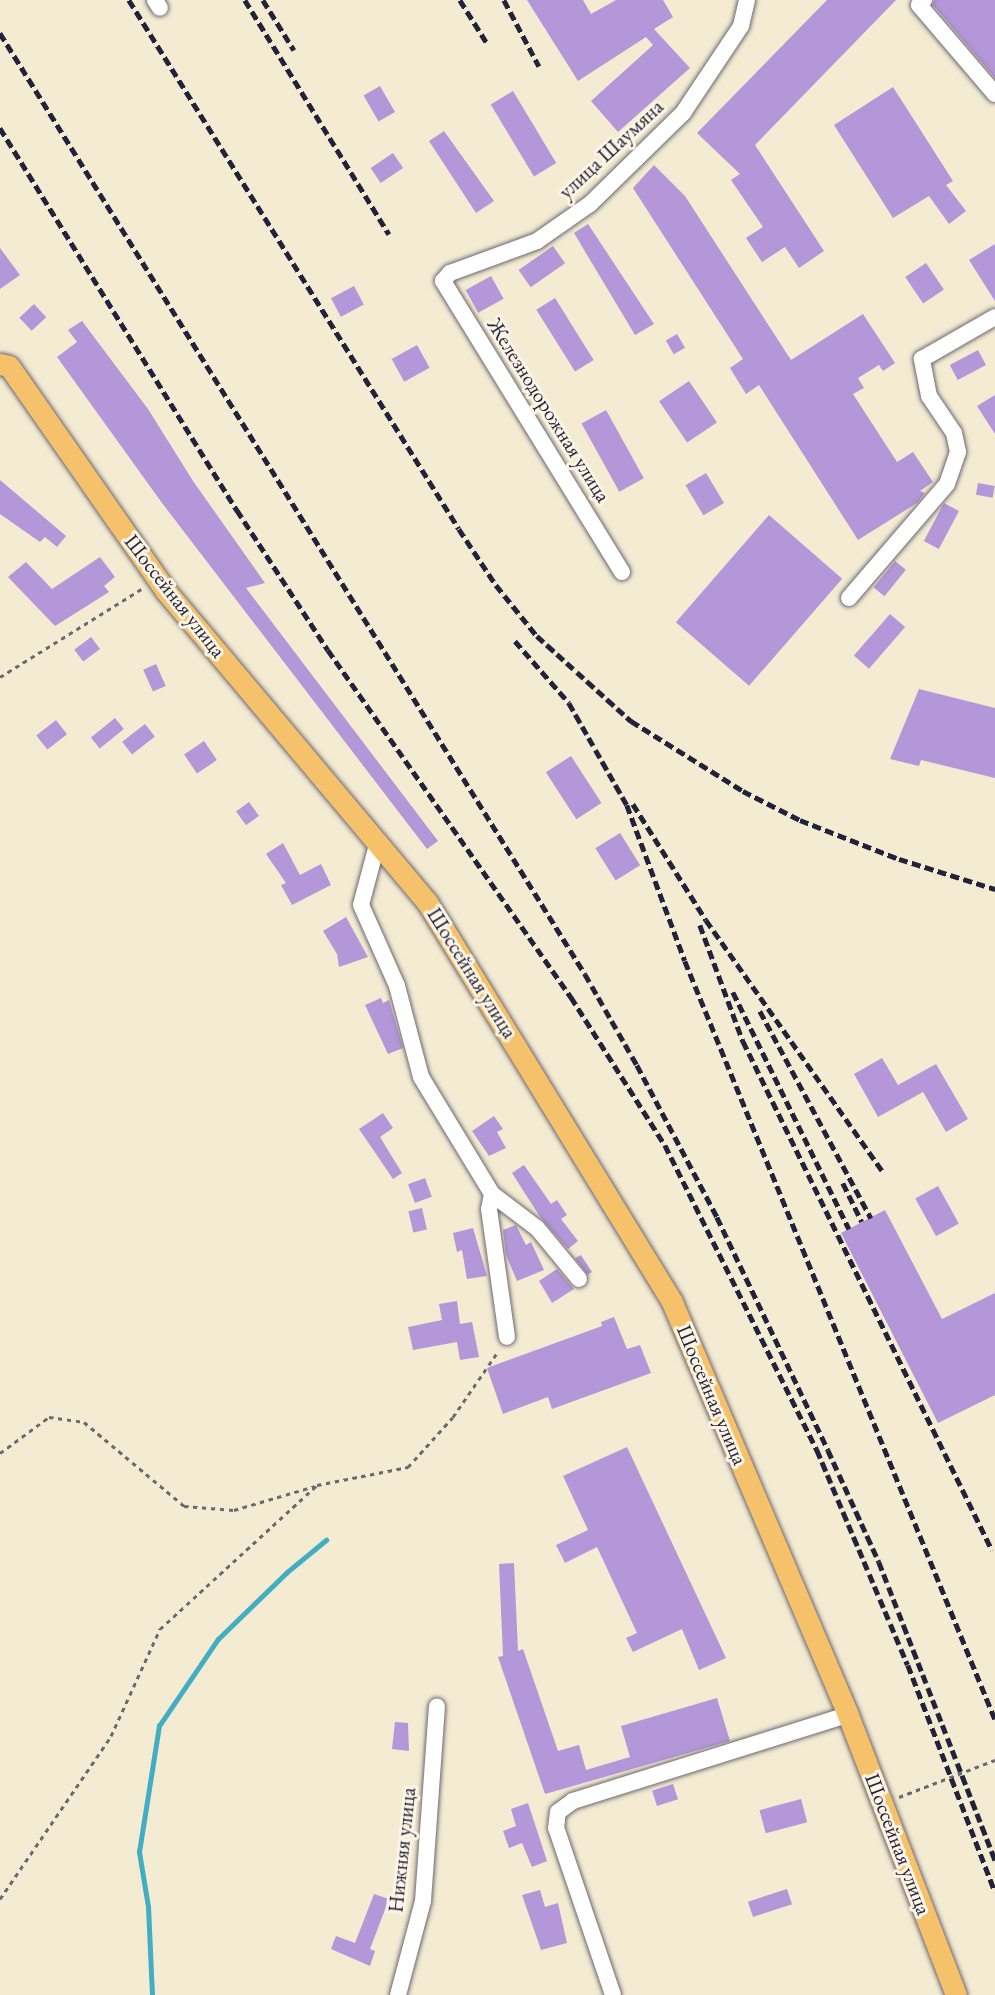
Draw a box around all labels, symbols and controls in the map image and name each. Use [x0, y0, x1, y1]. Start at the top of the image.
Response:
street label: улица Шаумяна [553, 94, 669, 204]
street label: Железнодорожная улица [482, 313, 616, 507]
street label: Шоссейная улица [119, 529, 231, 663]
street label: Шоссейная улица [422, 903, 522, 1043]
street label: Шоссейная улица [671, 1321, 753, 1469]
street label: Шоссейная улица [859, 1770, 937, 1918]
street label: Нижняя улица [383, 1786, 421, 1914]

